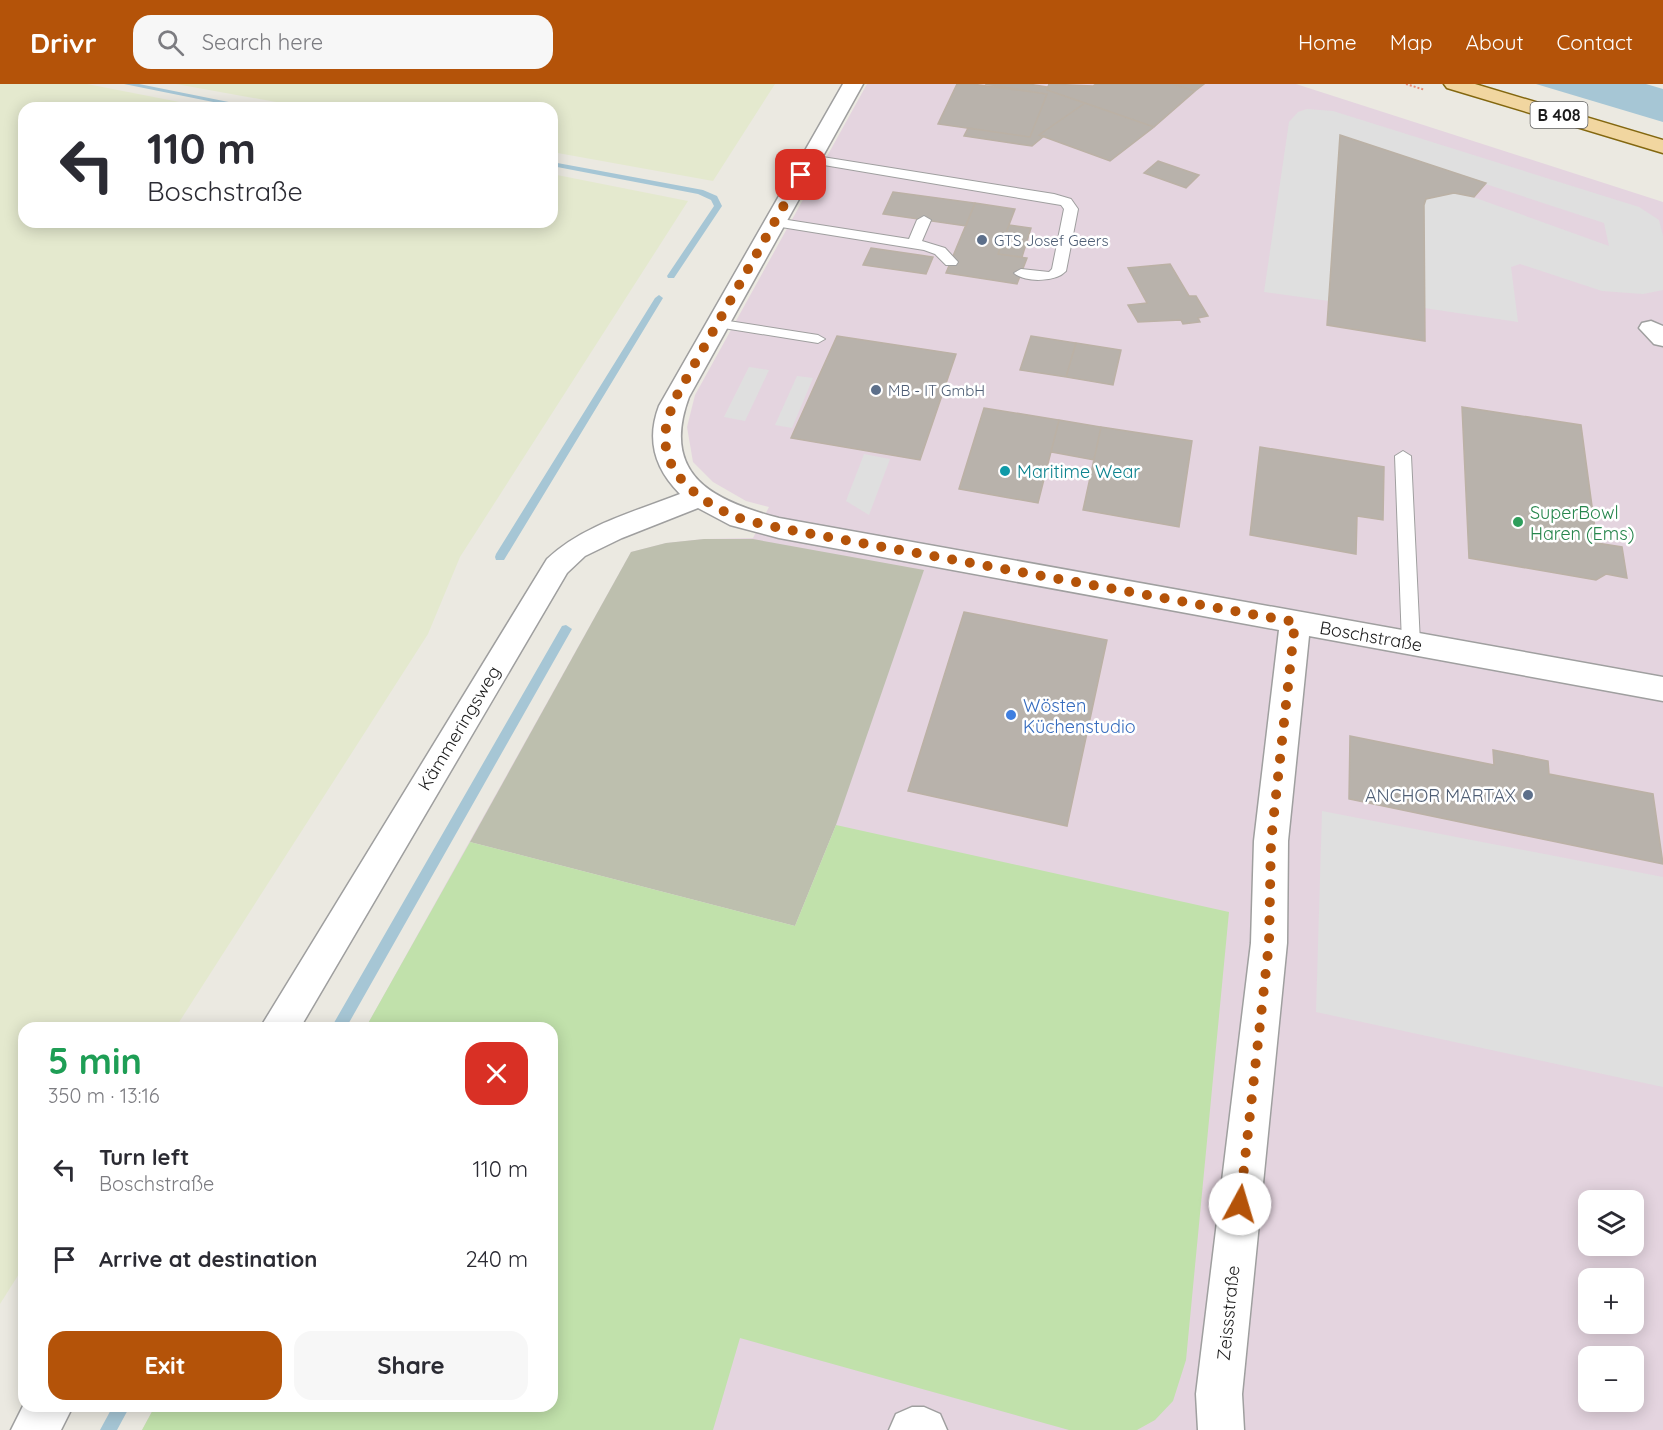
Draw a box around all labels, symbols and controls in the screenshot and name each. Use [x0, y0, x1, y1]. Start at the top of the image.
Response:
search box [133, 15, 553, 69]
text: Drivr [30, 25, 97, 60]
icon: search [154, 26, 187, 59]
text: Search here [202, 28, 323, 56]
text: Home [1298, 29, 1357, 55]
text: Map [1390, 29, 1433, 55]
text: About [1466, 29, 1524, 55]
text: Contact [1557, 29, 1633, 55]
road number: B 408 [1530, 102, 1588, 128]
text: 110 m [147, 122, 256, 175]
icon: left [48, 126, 126, 204]
pin [775, 149, 826, 200]
icon: arrive [784, 158, 817, 191]
text: Boschstraße [147, 174, 303, 208]
place label: GTS Josef Geers [994, 231, 1108, 250]
marker: GTS Josef Geers [975, 233, 989, 247]
place label: MB - IT GmbH [888, 381, 985, 400]
marker: MB - IT GmbH [869, 383, 883, 397]
place label: Maritime Wear [1017, 460, 1140, 483]
marker: Maritime Wear [998, 464, 1012, 478]
place label: SuperBowl Haren (Ems) [1530, 501, 1634, 545]
marker: SuperBowl Haren (Ems) [1511, 515, 1525, 529]
street label: Boschstraße [1318, 616, 1424, 656]
street label: Kämmeringsweg [413, 661, 505, 795]
place label: Wösten Küchenstudio [1023, 694, 1136, 738]
marker: Wösten Küchenstudio [1004, 708, 1018, 722]
place label: ANCHOR MARTAX [1365, 784, 1516, 807]
marker: ANCHOR MARTAX [1521, 788, 1535, 802]
text: 5 min [48, 1038, 142, 1083]
button: close [465, 1042, 528, 1105]
text: 350 m · 13:16 [48, 1083, 160, 1108]
text: Turn left [99, 1143, 189, 1171]
icon: left [48, 1153, 81, 1186]
text: 110 m [473, 1155, 528, 1183]
text: Boschstraße [99, 1171, 214, 1196]
position arrow [1208, 1172, 1272, 1236]
map controls [1578, 1190, 1644, 1412]
button: layers [1578, 1190, 1644, 1256]
icon: arrive [48, 1243, 81, 1276]
text: Arrive at destination [99, 1245, 317, 1273]
text: 240 m [465, 1245, 528, 1273]
street label: Zeissstraße [1212, 1264, 1244, 1362]
button: + [1578, 1268, 1644, 1334]
button: Exit [48, 1331, 282, 1400]
button: Share [294, 1331, 528, 1400]
button: − [1578, 1346, 1644, 1412]

